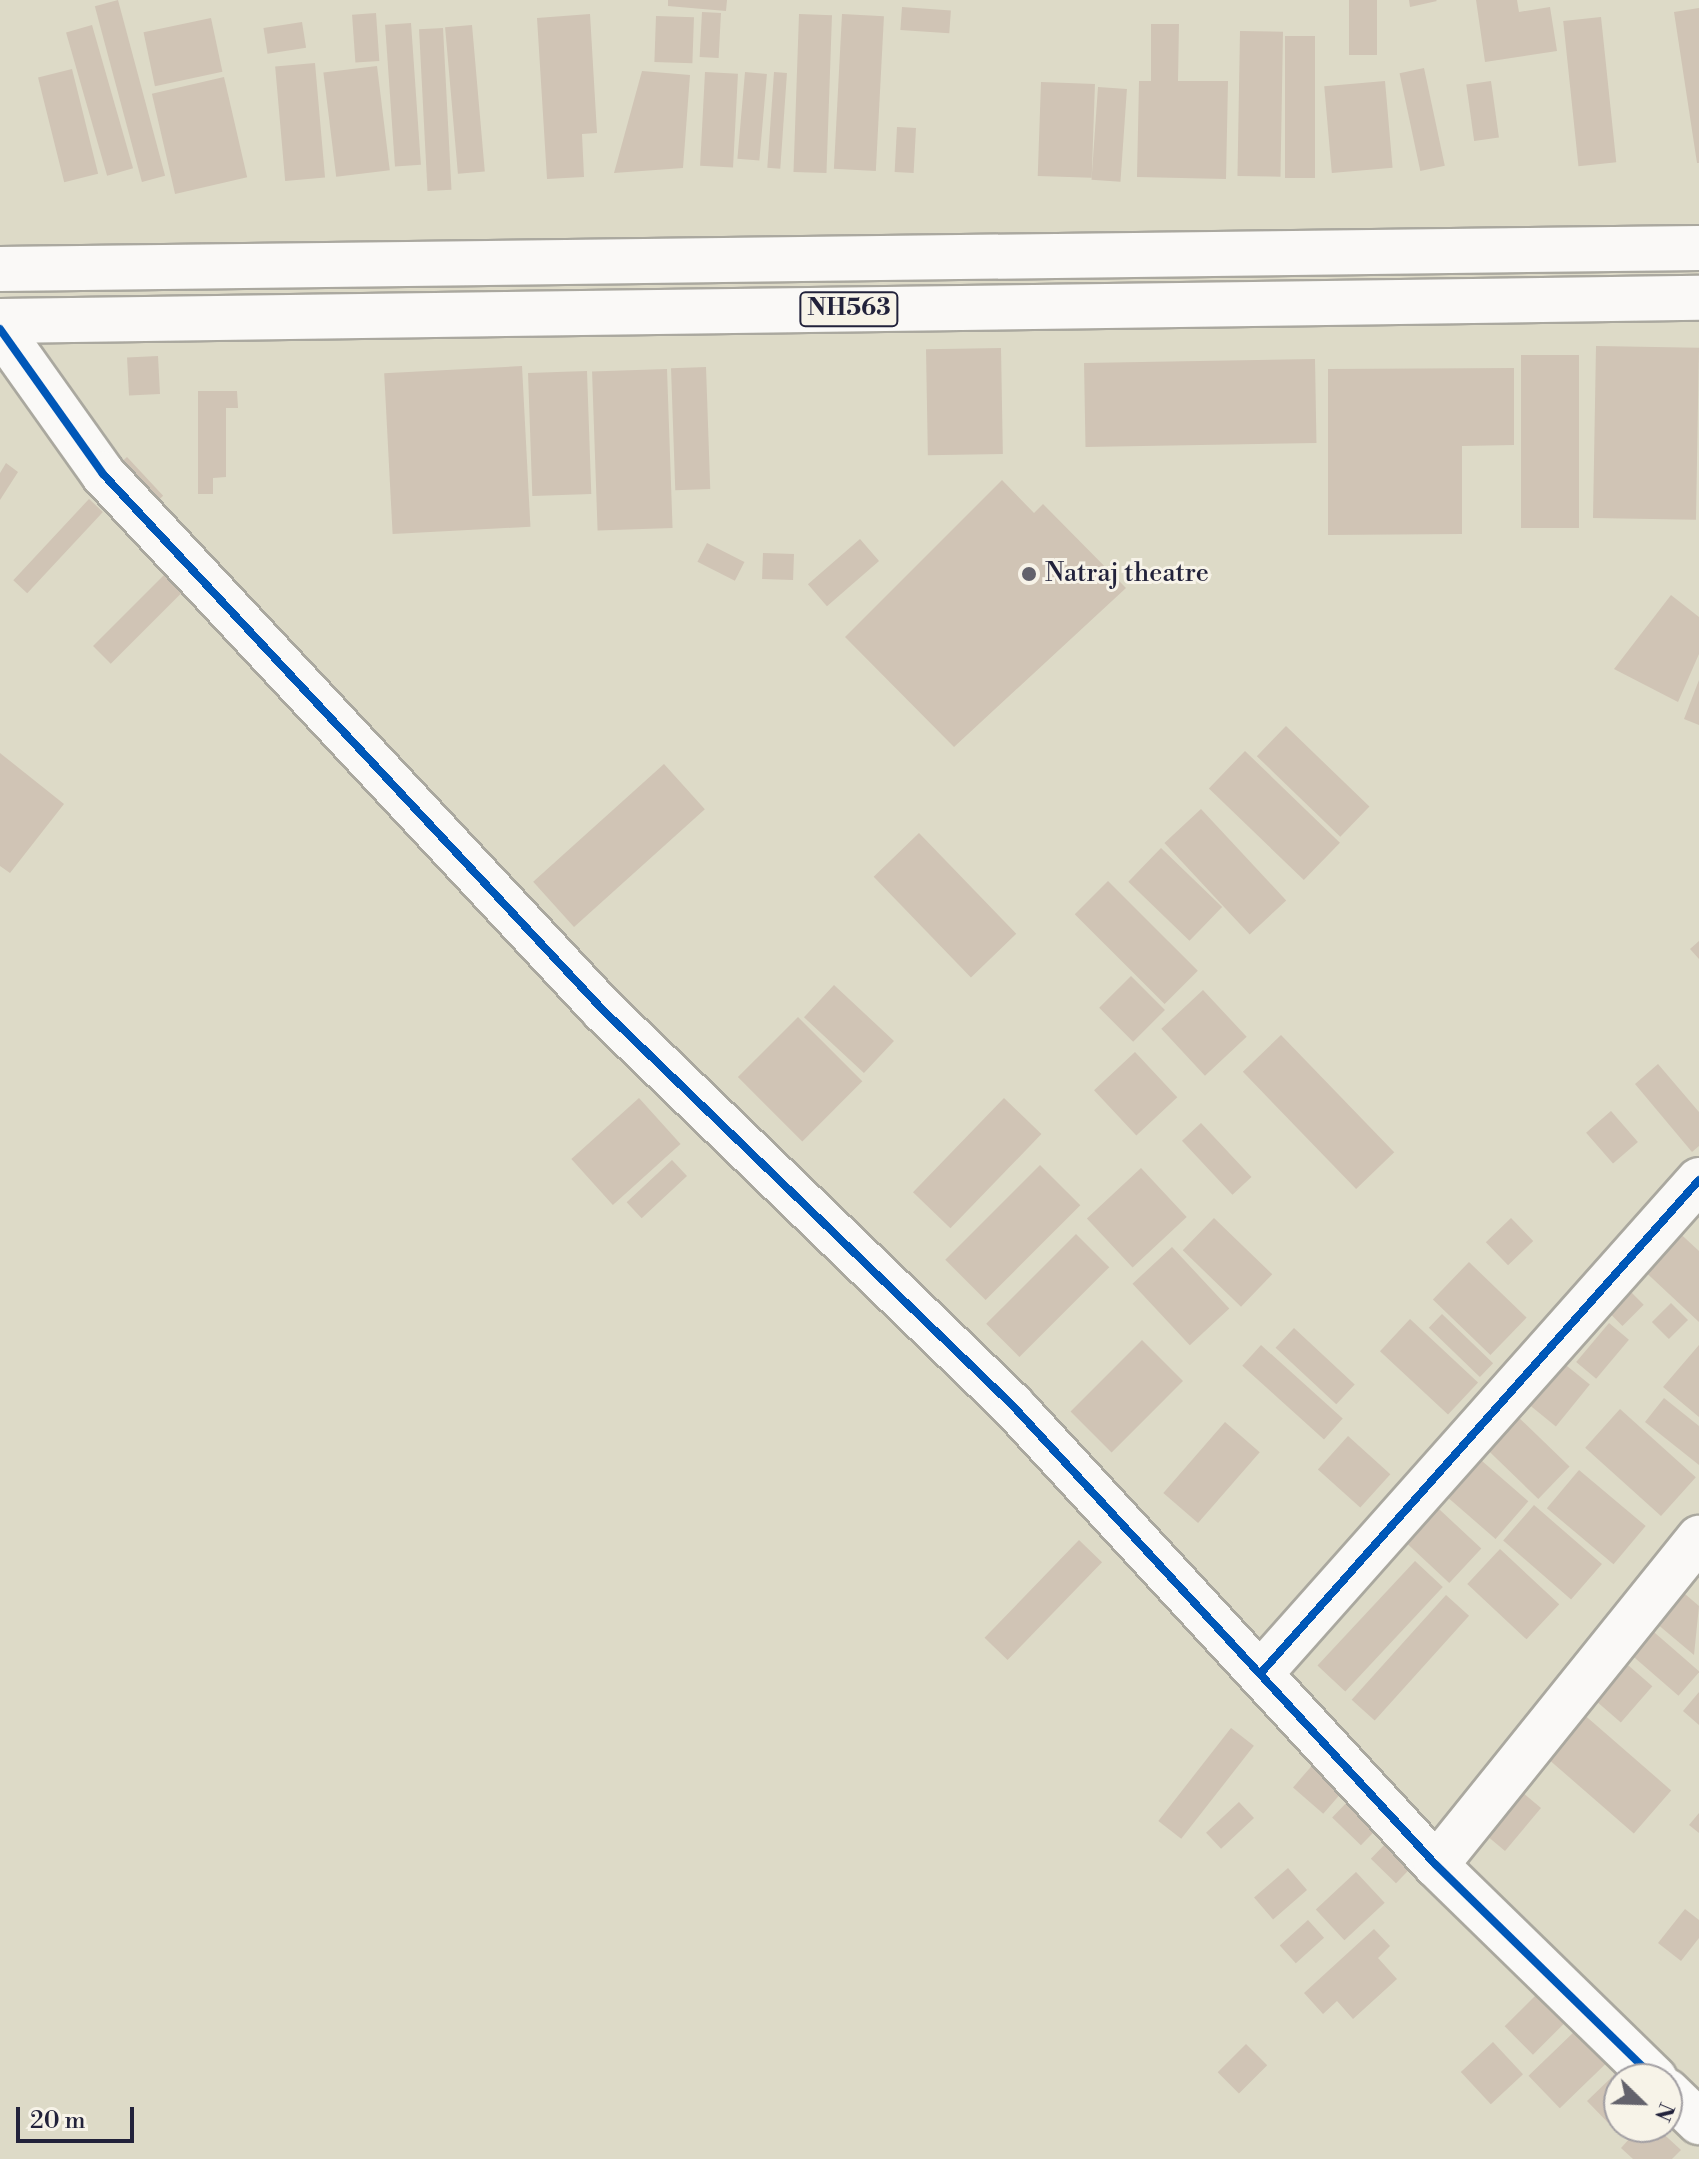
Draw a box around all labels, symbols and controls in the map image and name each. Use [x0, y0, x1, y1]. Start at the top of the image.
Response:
road number: NH563 [799, 289, 899, 329]
place label: Natraj theatre [1045, 558, 1209, 590]
marker: Natraj theatre [1020, 565, 1038, 583]
north arrow [1603, 2063, 1683, 2143]
scale bar [20, 2091, 138, 2141]
text: N [1648, 2099, 1680, 2125]
text: 20 m [30, 2106, 86, 2136]

